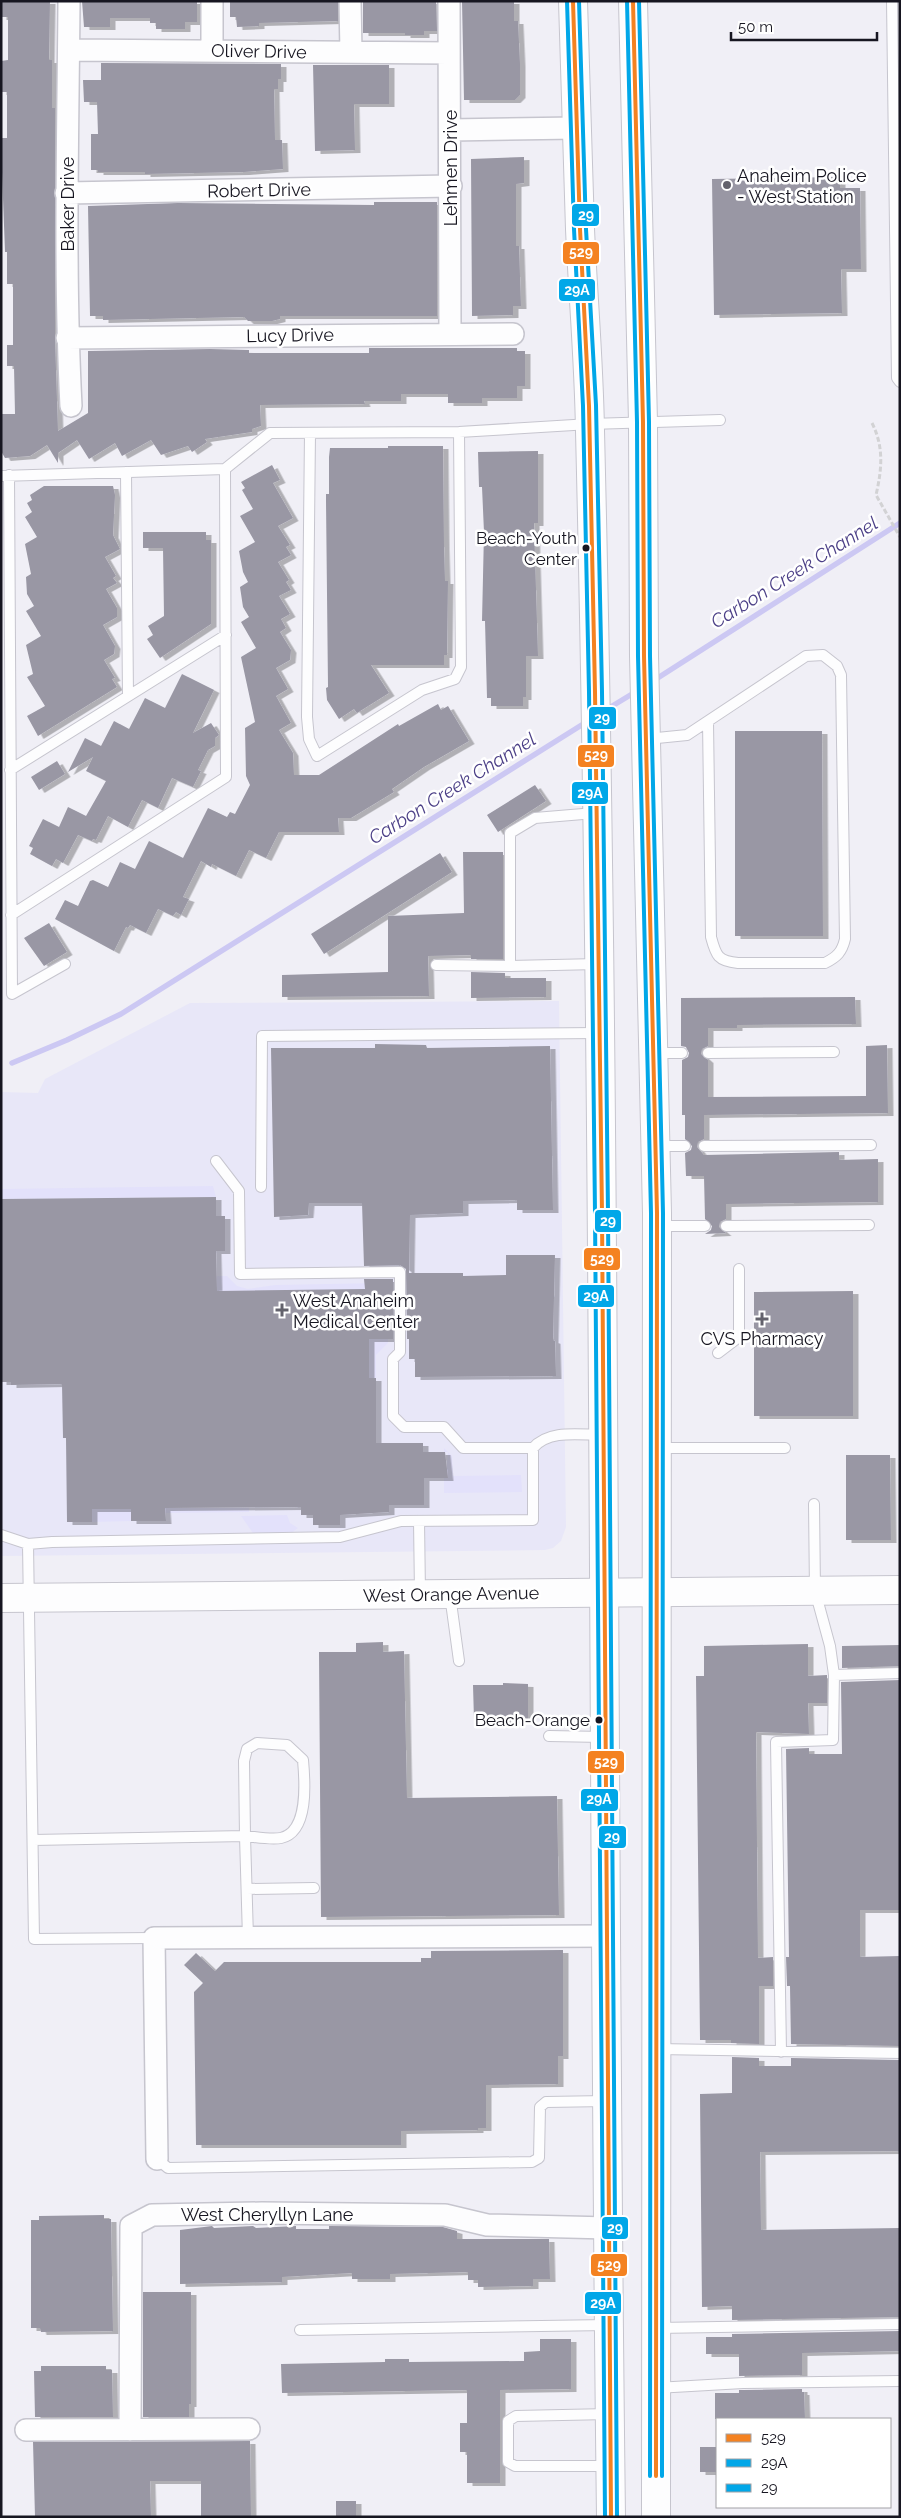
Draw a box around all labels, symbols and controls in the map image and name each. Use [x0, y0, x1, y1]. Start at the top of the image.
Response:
scale bar [731, 10, 877, 42]
text: 50 m [738, 18, 773, 36]
street label: Oliver Drive [211, 40, 307, 62]
street label: Lehmen Drive [440, 109, 461, 226]
street label: Baker Drive [57, 156, 78, 251]
place label: Anaheim Police - West Station [737, 165, 867, 207]
street label: Robert Drive [207, 179, 311, 201]
marker: Anaheim Police - West Station [721, 179, 733, 191]
line badge: 29 [571, 203, 600, 227]
text: 29 [578, 207, 594, 223]
line badge: 529 [562, 241, 600, 265]
text: 529 [569, 244, 593, 260]
line badge: 29A [558, 278, 596, 302]
text: 29A [564, 282, 590, 298]
street label: Lucy Drive [246, 324, 334, 346]
water label: Carbon Creek Channel [706, 512, 882, 632]
place label: Beach-Youth Center [476, 528, 577, 569]
marker: Beach-Youth Center [581, 543, 591, 553]
line badge: 29 [588, 706, 617, 730]
text: 29 [594, 710, 610, 726]
water label: Carbon Creek Channel [364, 728, 540, 848]
line badge: 529 [577, 744, 615, 768]
text: 529 [584, 747, 608, 763]
line badge: 29A [571, 781, 609, 805]
text: 29A [577, 785, 603, 801]
line badge: 29 [594, 1209, 622, 1233]
text: 29 [600, 1213, 616, 1229]
line badge: 529 [583, 1247, 621, 1271]
text: 529 [590, 1251, 614, 1267]
line badge: 29A [577, 1284, 615, 1308]
text: 29A [583, 1288, 609, 1304]
place label: West Anaheim Medical Center [293, 1290, 420, 1332]
marker: West Anaheim Medical Center [275, 1303, 289, 1317]
marker: CVS Pharmacy [756, 1313, 768, 1325]
place label: CVS Pharmacy [700, 1328, 824, 1349]
street label: West Orange Avenue [363, 1582, 540, 1606]
place label: Beach-Orange [475, 1710, 590, 1730]
marker: Beach-Orange [594, 1715, 604, 1725]
line badge: 529 [587, 1750, 625, 1774]
text: 529 [594, 1754, 618, 1770]
line badge: 29A [580, 1788, 619, 1812]
text: 29A [586, 1791, 612, 1807]
line badge: 29 [598, 1825, 627, 1849]
text: 29 [604, 1829, 620, 1845]
street label: West Cheryllyn Lane [181, 2204, 354, 2225]
line badge: 29 [601, 2216, 629, 2240]
text: 29 [607, 2220, 623, 2236]
line badge: 529 [590, 2253, 628, 2277]
text: 529 [597, 2257, 621, 2273]
line badge: 29A [584, 2291, 622, 2315]
text: 29A [590, 2295, 616, 2311]
legend [716, 2418, 891, 2508]
text: 529 [761, 2429, 786, 2447]
text: 29A [761, 2454, 788, 2472]
text: 29 [761, 2479, 778, 2497]

